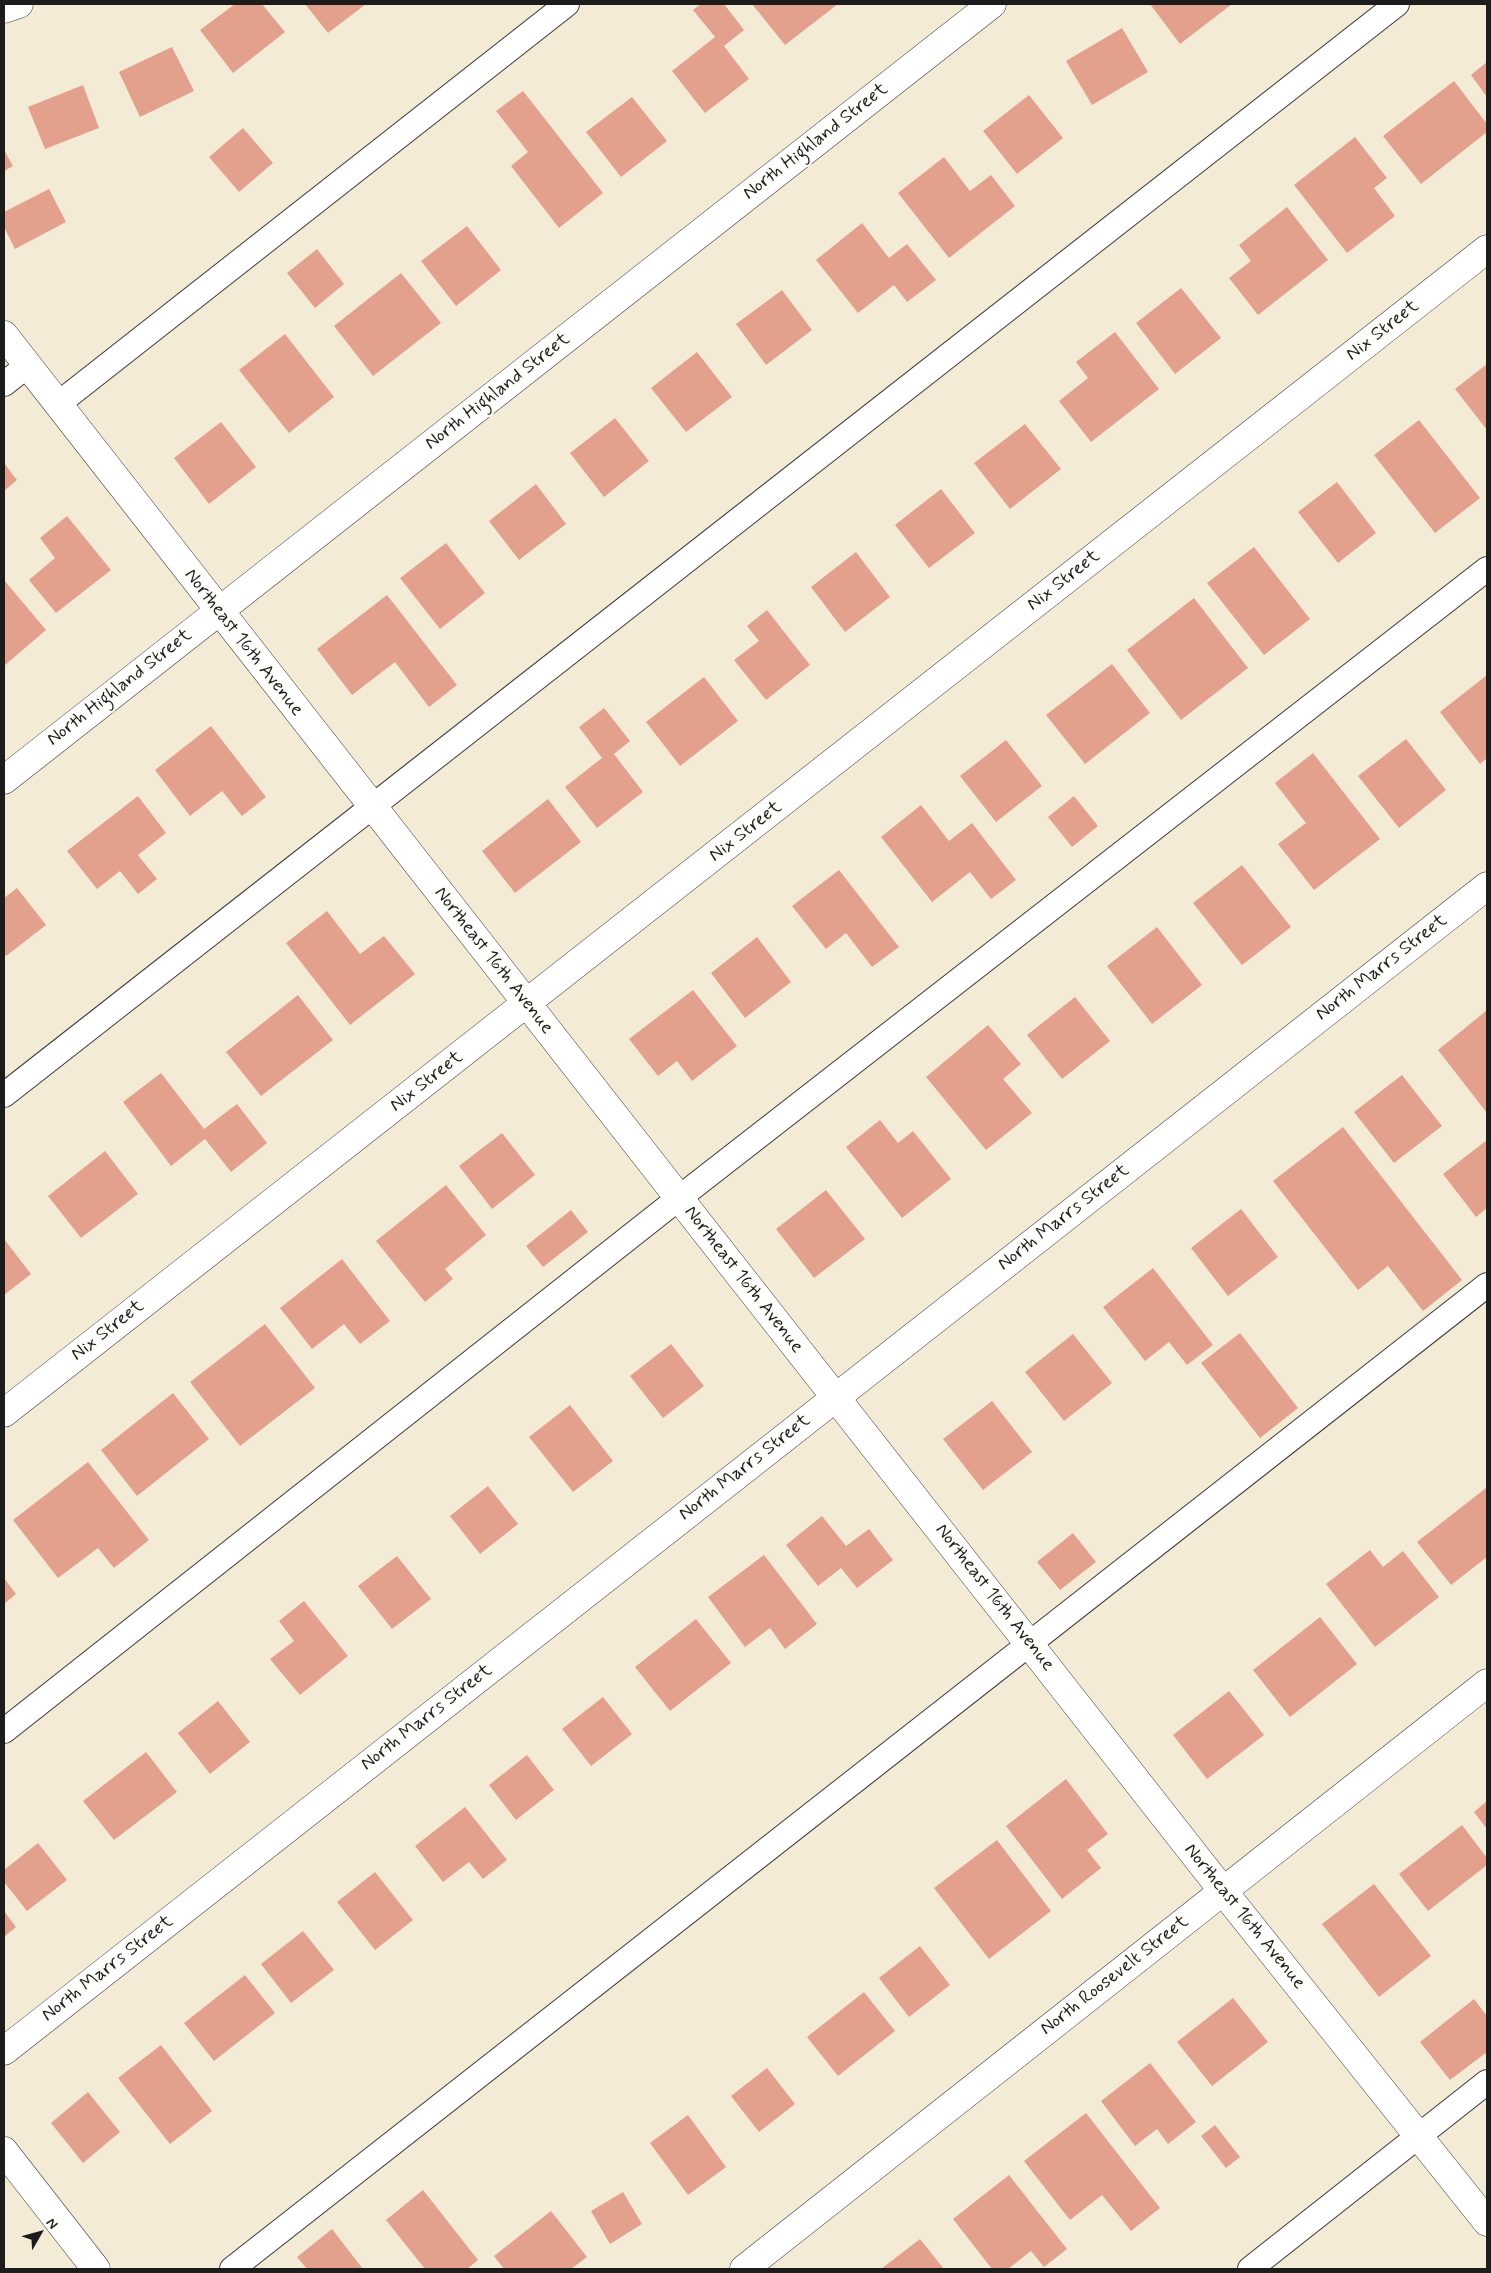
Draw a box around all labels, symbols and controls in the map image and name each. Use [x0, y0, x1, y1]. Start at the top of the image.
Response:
street label: North Highland Street [739, 78, 893, 206]
street label: Nix Street [1342, 295, 1424, 367]
street label: North Highland Street [421, 328, 575, 456]
street label: Nix Street [1023, 545, 1105, 617]
street label: Northeast 16th Avenue [178, 565, 308, 721]
street label: North Highland Street [43, 624, 197, 752]
street label: Nix Street [705, 796, 787, 868]
street label: Northeast 16th Avenue [428, 883, 558, 1039]
street label: North Marrs Street [1312, 910, 1452, 1026]
street label: Nix Street [386, 1046, 468, 1118]
street label: North Marrs Street [994, 1160, 1134, 1276]
street label: Northeast 16th Avenue [678, 1202, 808, 1358]
street label: Nix Street [67, 1295, 149, 1367]
street label: North Marrs Street [675, 1410, 815, 1526]
street label: Northeast 16th Avenue [929, 1520, 1059, 1676]
street label: North Marrs Street [357, 1660, 497, 1776]
street label: Northeast 16th Avenue [1178, 1840, 1310, 1994]
street label: North Marrs Street [38, 1911, 178, 2027]
street label: North Roosevelt Street [1036, 1911, 1194, 2041]
north arrow [15, 2208, 65, 2258]
text: N [42, 2215, 62, 2233]

